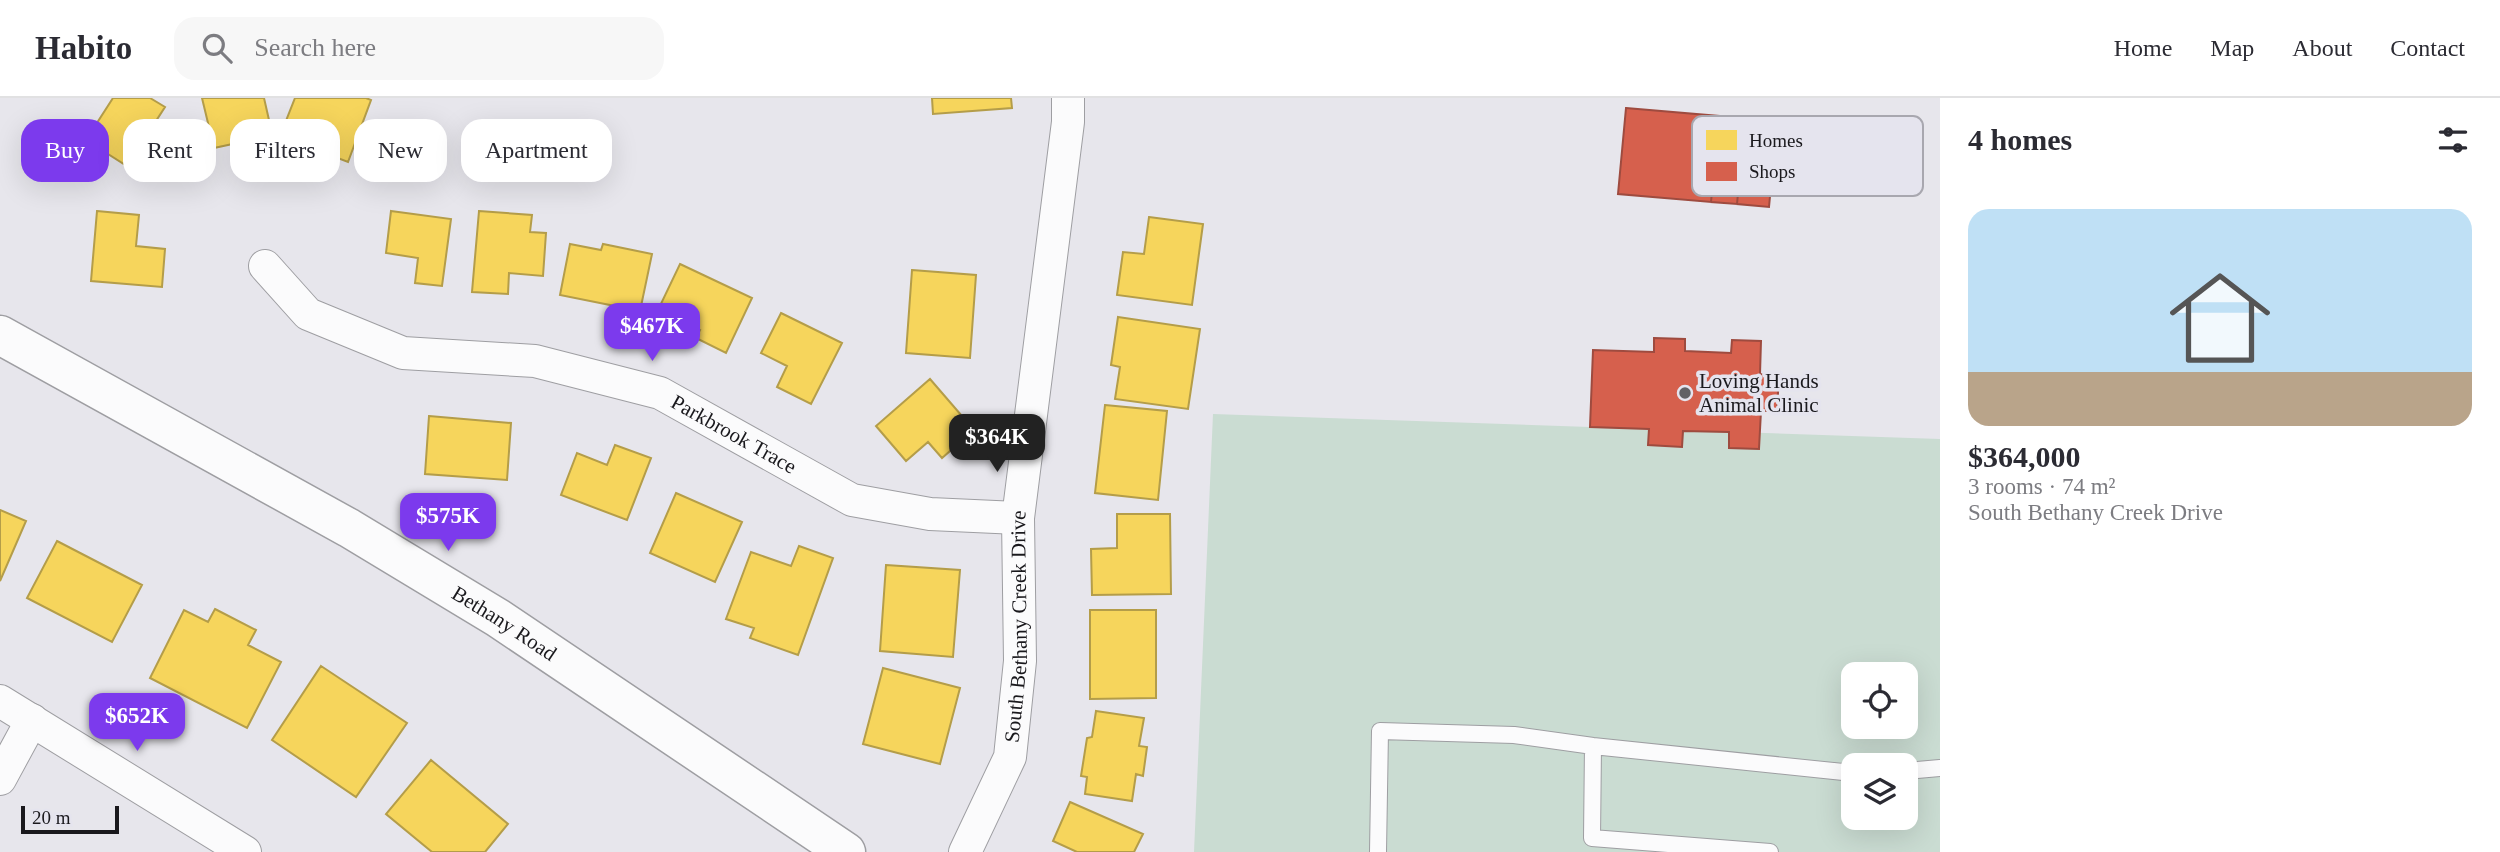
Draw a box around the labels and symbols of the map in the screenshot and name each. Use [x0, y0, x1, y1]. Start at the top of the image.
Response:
legend [1692, 116, 1923, 196]
text: Homes [1749, 130, 1803, 151]
text: Shops [1749, 161, 1795, 182]
pin: $467K [603, 303, 701, 363]
place label: Loving Hands Animal Clinic [1699, 369, 1819, 417]
marker: Loving Hands Animal Clinic [1677, 385, 1693, 401]
street label: Parkbrook Trace [667, 390, 801, 479]
pin: $364K [948, 414, 1046, 474]
pin: $575K [399, 494, 497, 553]
street label: South Bethany Creek Drive [1000, 509, 1032, 744]
street label: Bethany Road [448, 581, 561, 666]
pin: $652K [88, 694, 186, 753]
scale bar [21, 803, 119, 835]

